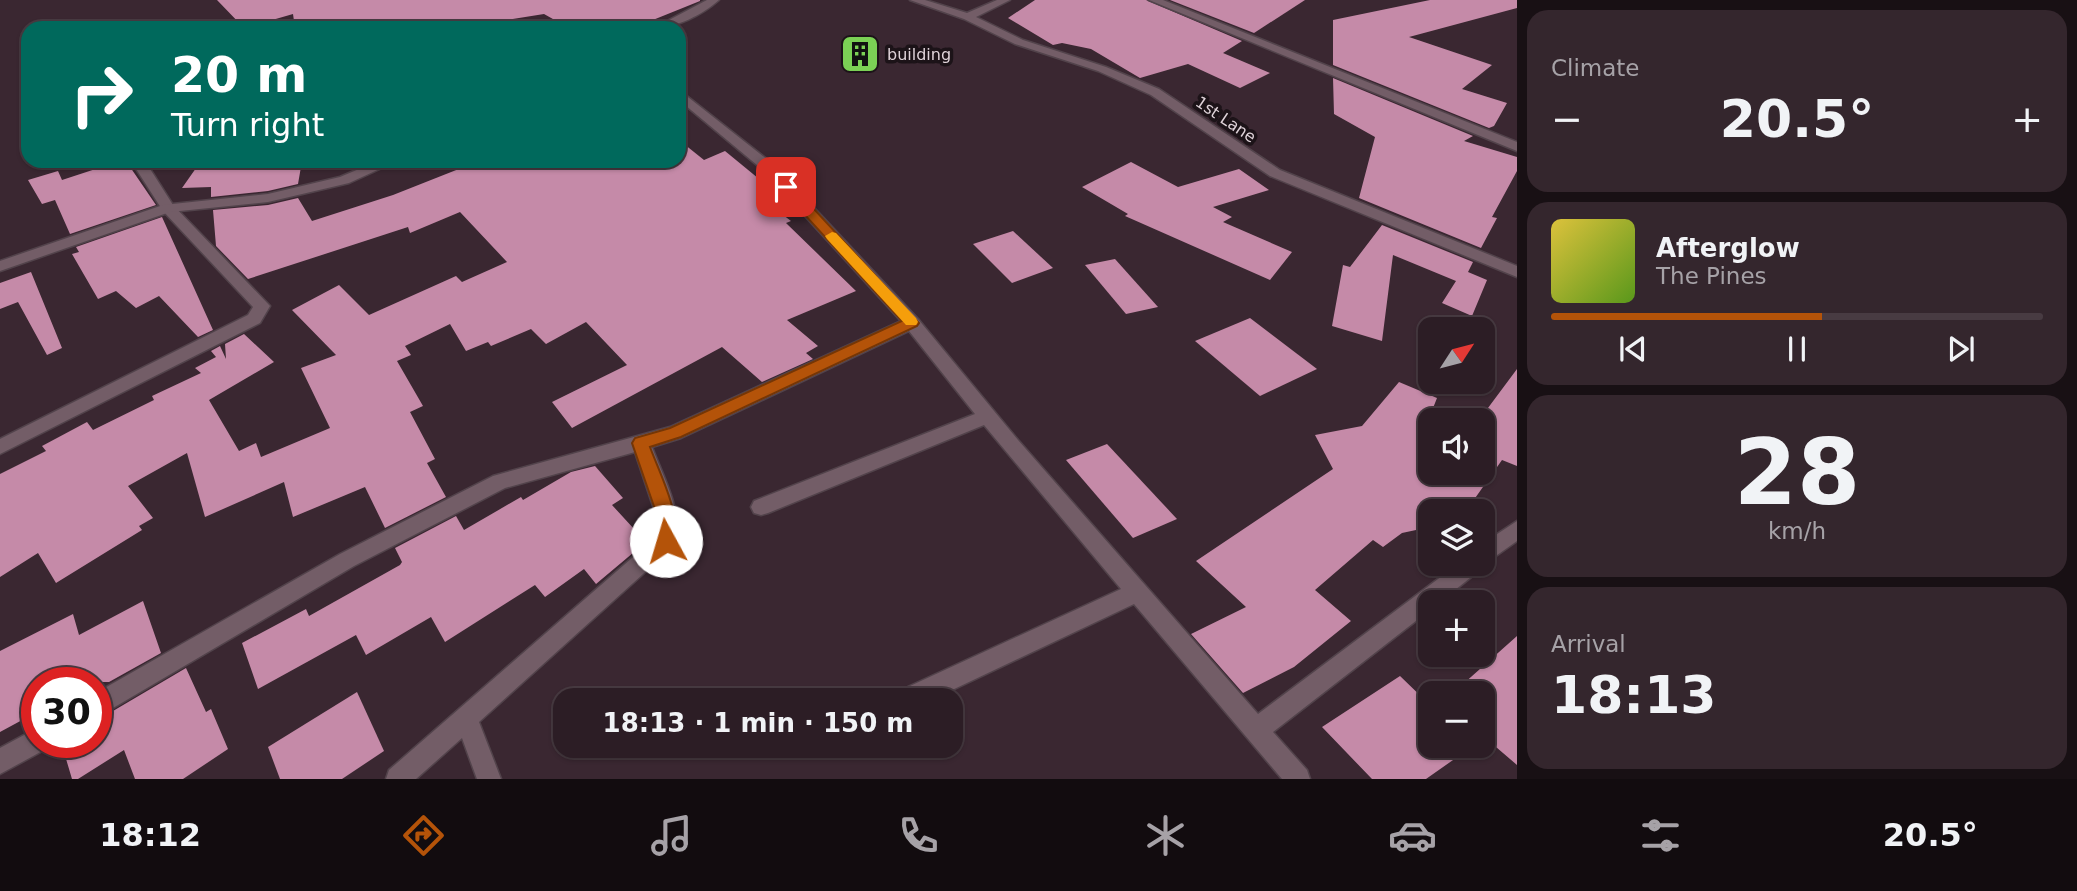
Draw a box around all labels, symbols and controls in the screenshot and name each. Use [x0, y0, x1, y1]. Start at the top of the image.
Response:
building icon: building [839, 33, 881, 75]
place label: building [887, 45, 951, 64]
text: 20 m [171, 47, 307, 104]
icon: right [56, 49, 147, 140]
text: Climate [1551, 55, 1640, 81]
text: 20.5° [1720, 89, 1874, 149]
street label: 1st Lane [1192, 92, 1259, 146]
text: − [1551, 97, 1583, 141]
text: + [2011, 97, 2043, 141]
text: Turn right [171, 106, 324, 144]
pin [756, 157, 816, 217]
icon: arrive [767, 168, 805, 206]
text: Afterglow [1656, 233, 1800, 263]
text: The Pines [1656, 263, 1767, 289]
north arrow [1418, 317, 1494, 394]
map controls [1418, 317, 1495, 758]
icon: previous [1614, 330, 1652, 368]
icon: pause [1778, 330, 1816, 368]
icon: next [1942, 330, 1980, 368]
button: sound [1418, 408, 1495, 485]
text: 28 [1734, 420, 1860, 525]
button: layers [1418, 499, 1495, 576]
position arrow [629, 504, 703, 578]
text: km/h [1768, 518, 1826, 544]
button: + [1418, 590, 1495, 667]
text: Arrival [1551, 631, 1626, 657]
text: 18:13 [1551, 665, 1717, 725]
speed limit sign: 30 [21, 667, 112, 758]
button: − [1418, 681, 1495, 758]
text: 18:13 · 1 min · 150 m [603, 708, 913, 738]
icon: directions [399, 811, 448, 860]
icon: music [647, 811, 696, 860]
icon: phone [894, 811, 943, 860]
icon: climate [1141, 811, 1190, 860]
icon: car [1388, 811, 1437, 860]
icon: filters [1636, 811, 1685, 860]
text: 18:12 [99, 816, 201, 854]
text: 20.5° [1883, 816, 1978, 854]

